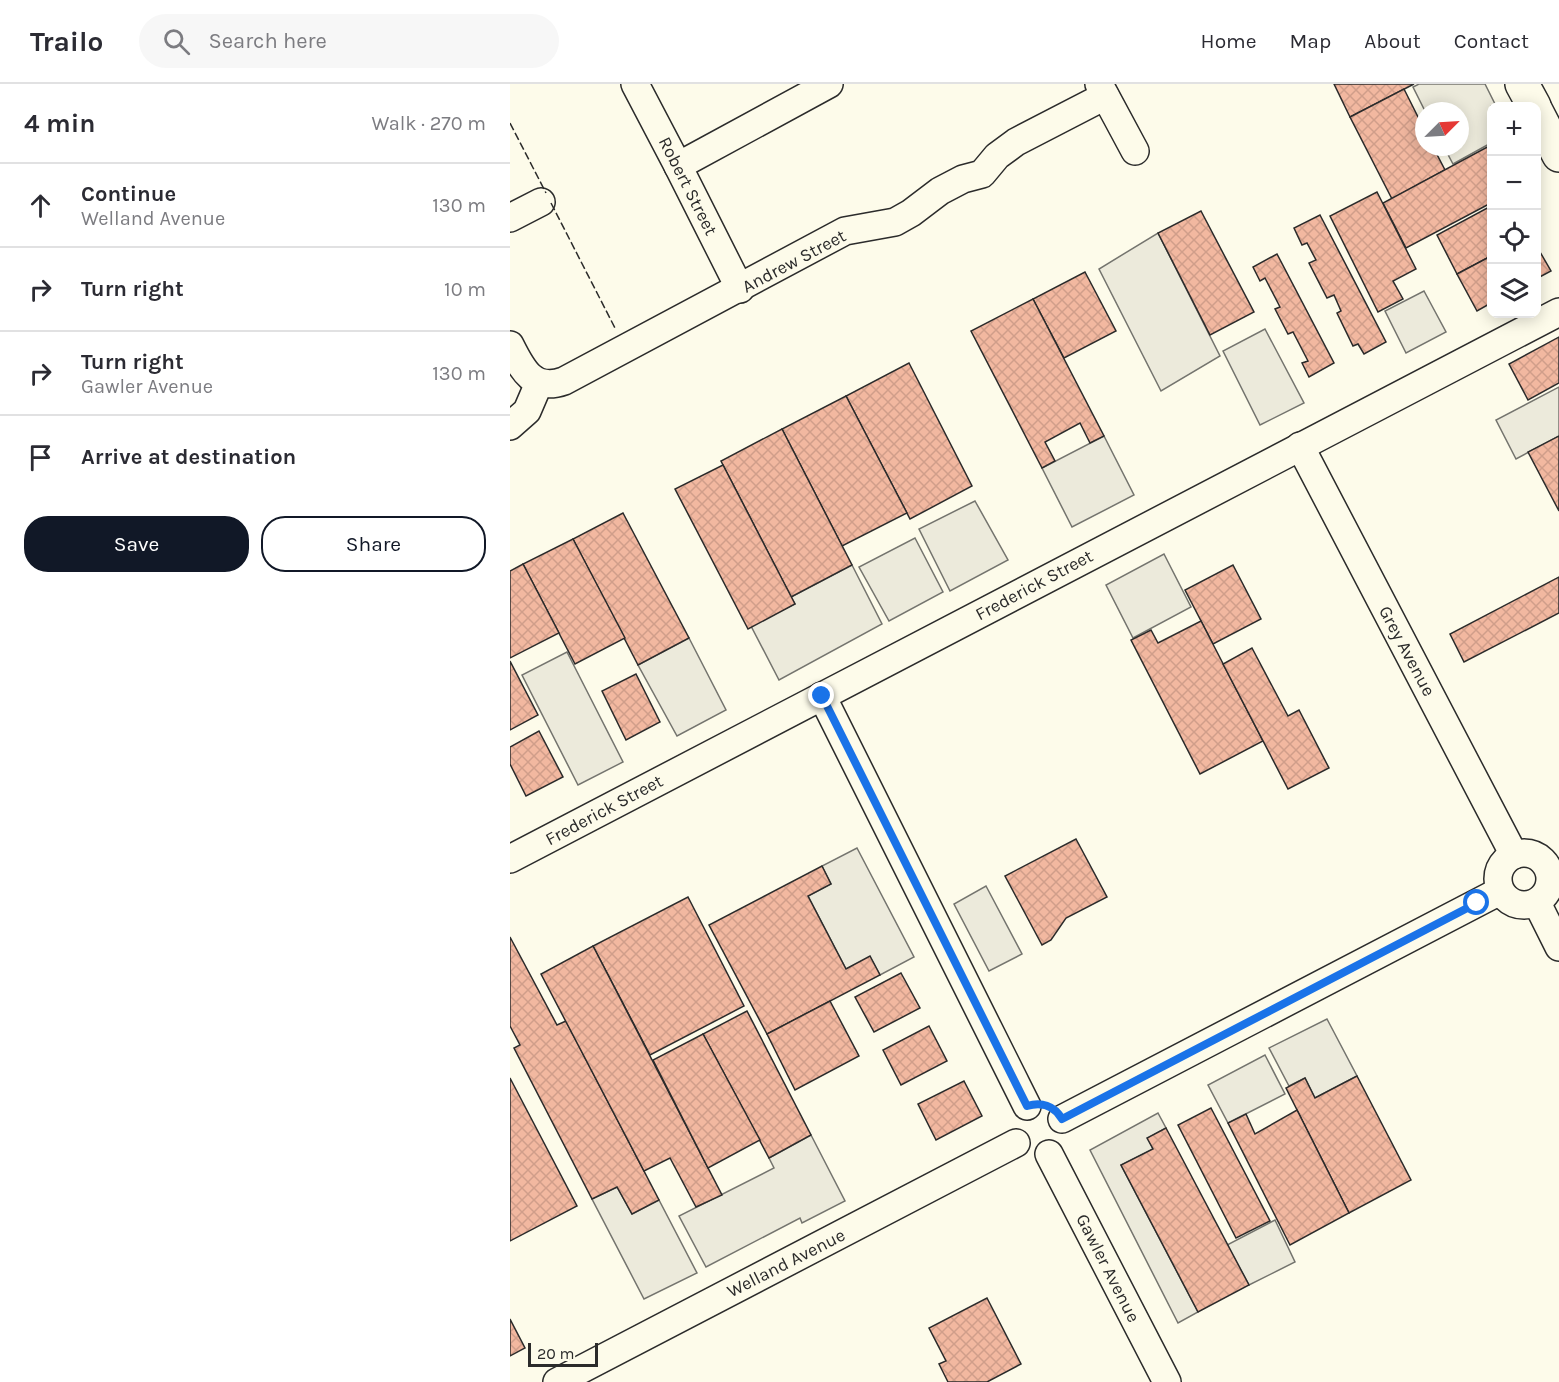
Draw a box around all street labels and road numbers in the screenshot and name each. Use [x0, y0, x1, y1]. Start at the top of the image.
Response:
street label: Robert Street [654, 133, 722, 239]
street label: Andrew Street [738, 224, 850, 298]
street label: Frederick Street [971, 545, 1097, 625]
street label: Grey Avenue [1374, 602, 1440, 700]
street label: Frederick Street [541, 770, 667, 850]
street label: Gawler Avenue [1071, 1210, 1145, 1326]
street label: Welland Avenue [723, 1224, 849, 1302]

